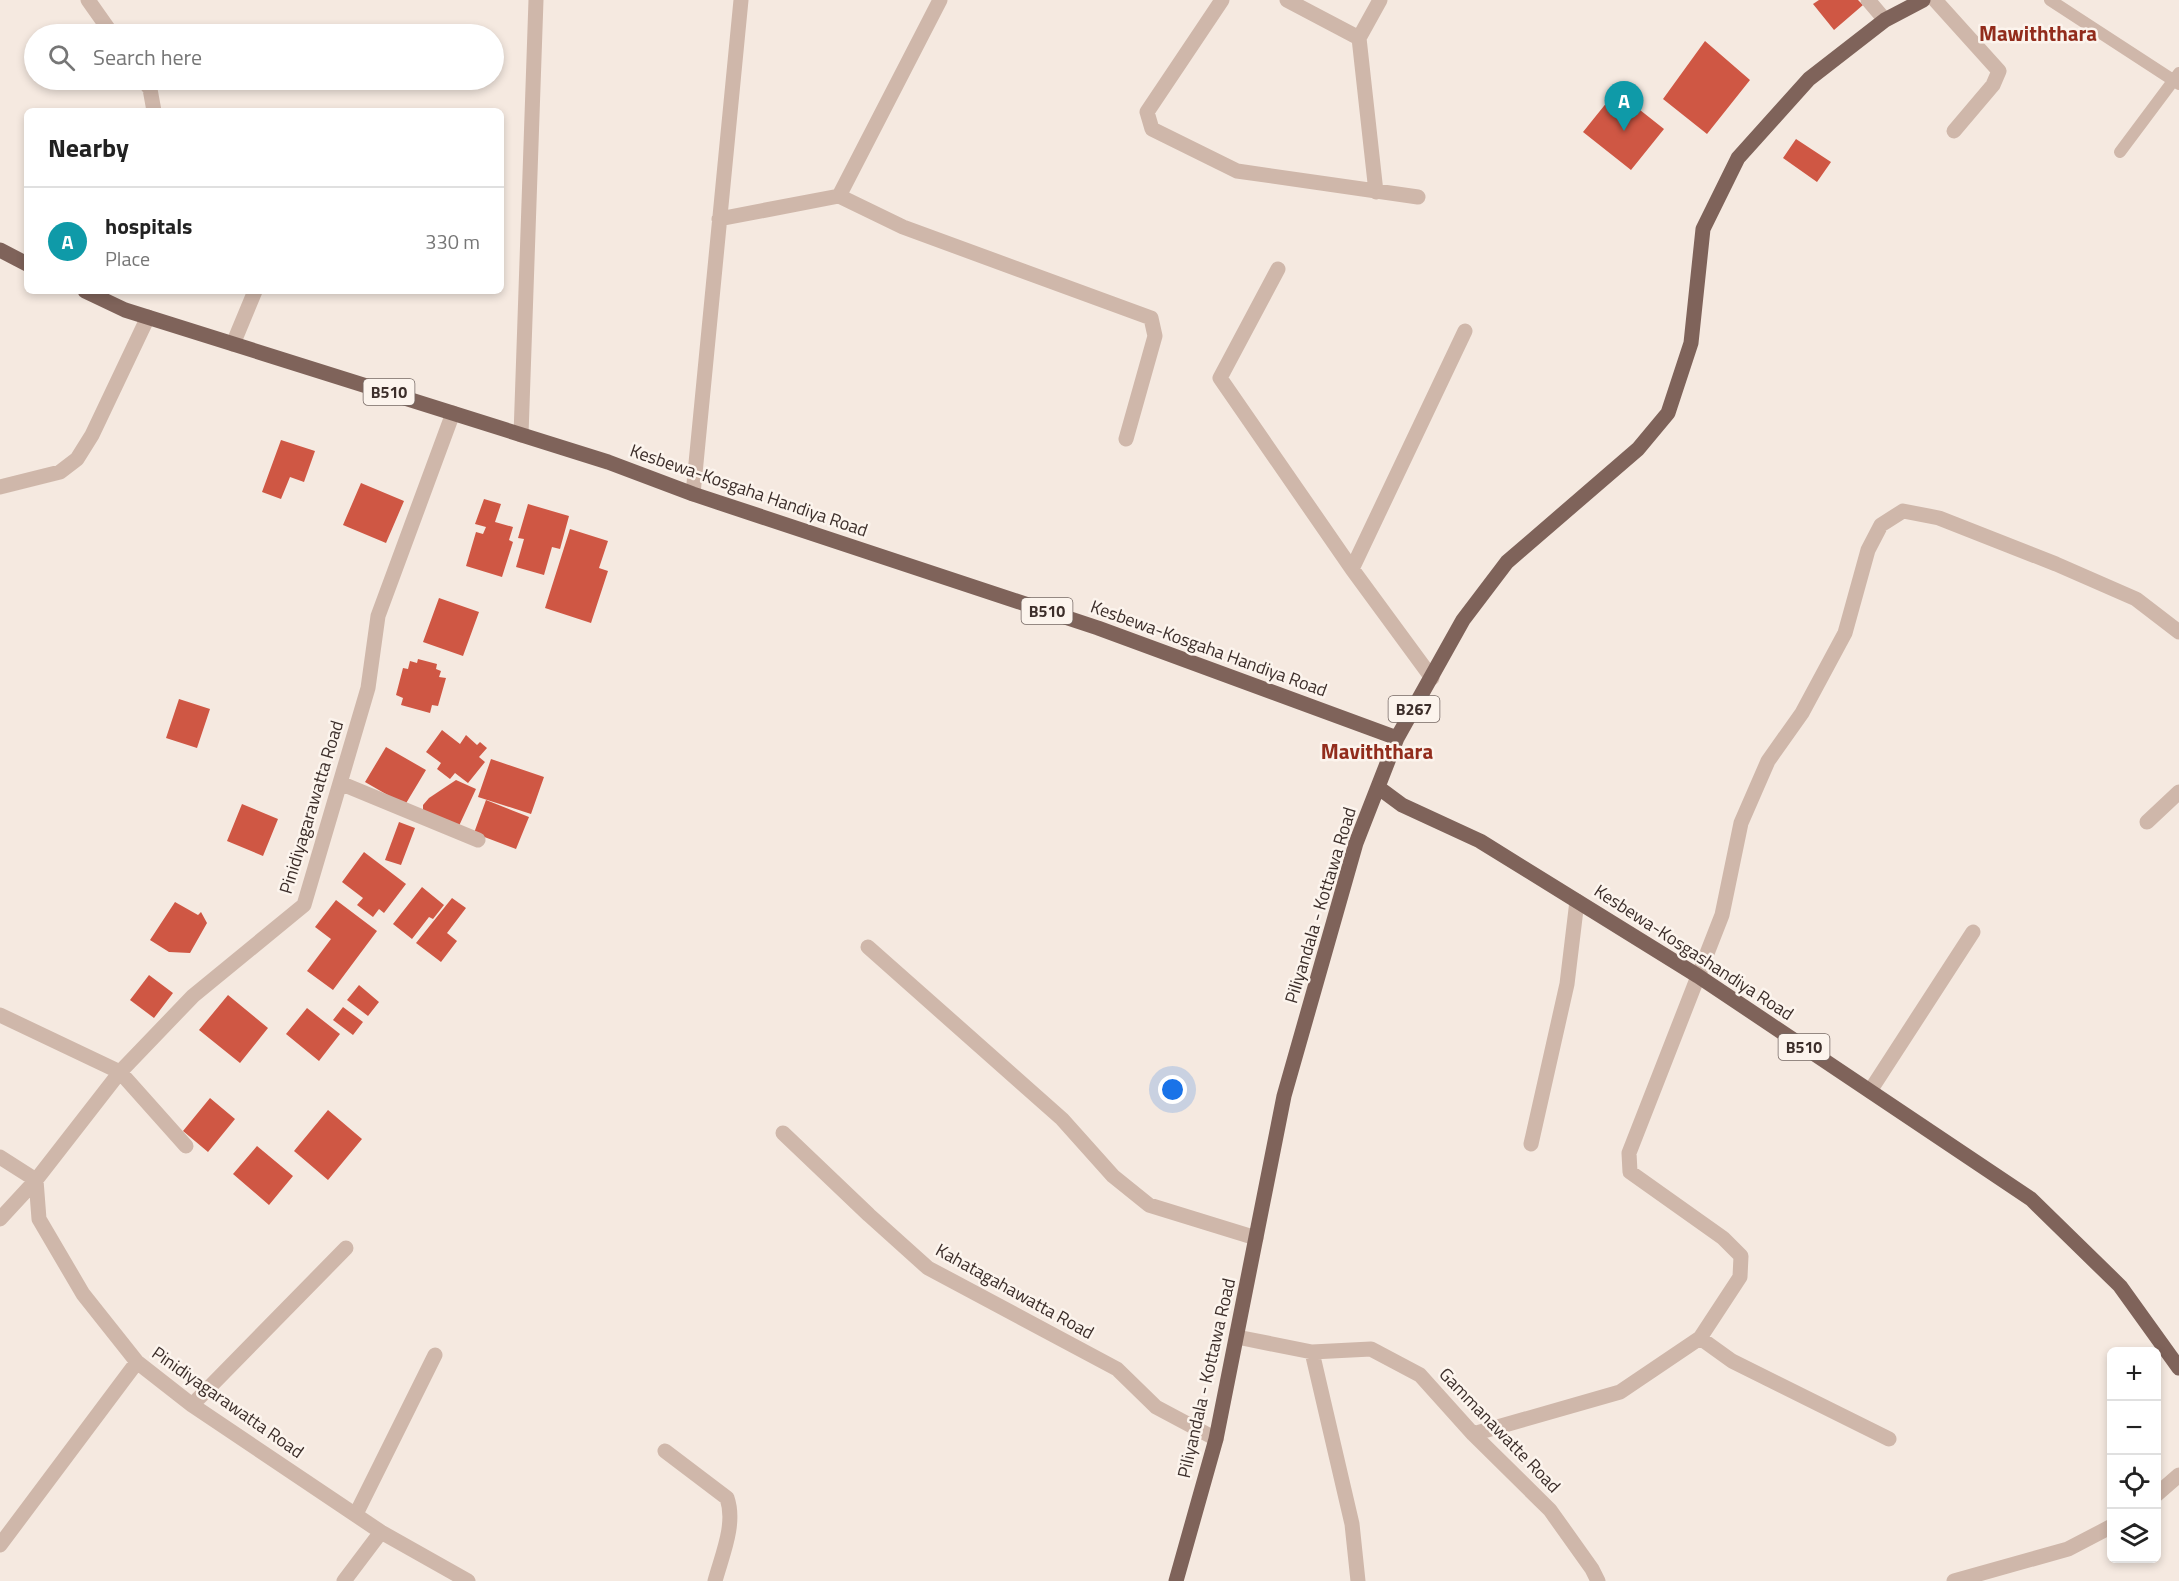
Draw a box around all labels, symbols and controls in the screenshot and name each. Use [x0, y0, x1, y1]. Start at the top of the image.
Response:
district label: Mawiththara [1979, 17, 2097, 49]
search box [24, 24, 504, 90]
text: Search here [93, 40, 202, 74]
icon: search [45, 41, 78, 74]
pin: A [1604, 82, 1644, 131]
text: Nearby [48, 128, 129, 167]
text: hospitals [105, 209, 192, 243]
text: A [61, 226, 74, 257]
text: 330 m [425, 226, 480, 257]
text: Place [105, 243, 150, 274]
road number: B510 [364, 379, 414, 405]
street label: Kesbewa-Kosgaha Handiya Road [626, 437, 872, 543]
street label: Kesbewa-Kosgaha Handiya Road [1087, 593, 1331, 703]
road number: B510 [1022, 598, 1072, 624]
road number: B267 [1388, 696, 1440, 722]
street label: Pinidiyagarawatta Road [272, 717, 350, 897]
district label: Maviththara [1321, 735, 1433, 767]
street label: Piliyandala - Kottawa Road [1277, 803, 1363, 1007]
street label: Kesbewa-Kosgashandiya Road [1589, 877, 1799, 1027]
road number: B510 [1778, 1034, 1830, 1060]
your location [1158, 1075, 1187, 1104]
street label: Kahatagahawatta Road [931, 1236, 1099, 1346]
street label: Piliyandala - Kottawa Road [1170, 1276, 1242, 1480]
street label: Pinidiyagarawatta Road [147, 1339, 309, 1465]
map controls [2107, 1347, 2161, 1563]
button: + [2107, 1347, 2161, 1401]
street label: Gammanawatte Road [1433, 1361, 1567, 1499]
button: − [2107, 1401, 2161, 1455]
button: locate [2107, 1455, 2161, 1509]
button: layers [2107, 1509, 2161, 1563]

